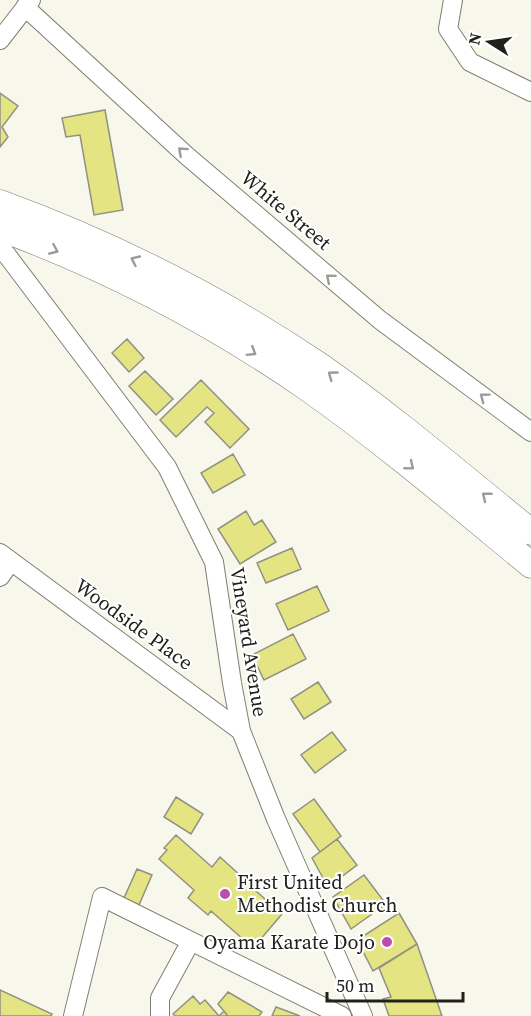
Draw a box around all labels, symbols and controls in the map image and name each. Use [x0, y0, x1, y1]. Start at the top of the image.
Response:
north arrow [459, 12, 519, 72]
text: N [462, 31, 486, 47]
one-way arrow [178, 147, 189, 158]
street label: White Street [235, 164, 338, 256]
one-way arrow [48, 243, 59, 255]
one-way arrow [130, 256, 141, 268]
one-way arrow [326, 274, 337, 285]
one-way arrow [246, 344, 256, 356]
one-way arrow [328, 371, 339, 382]
one-way arrow [480, 394, 491, 405]
one-way arrow [403, 459, 414, 470]
one-way arrow [481, 492, 492, 503]
street label: Vineyard Avenue [223, 565, 275, 719]
street label: Woodside Place [69, 572, 199, 676]
place label: First United Methodist Church [237, 868, 398, 919]
marker: First United Methodist Church [218, 887, 232, 901]
place label: Oyama Karate Dojo [203, 928, 375, 956]
marker: Oyama Karate Dojo [380, 935, 394, 949]
scale bar [327, 965, 464, 1003]
text: 50 m [336, 973, 374, 998]

